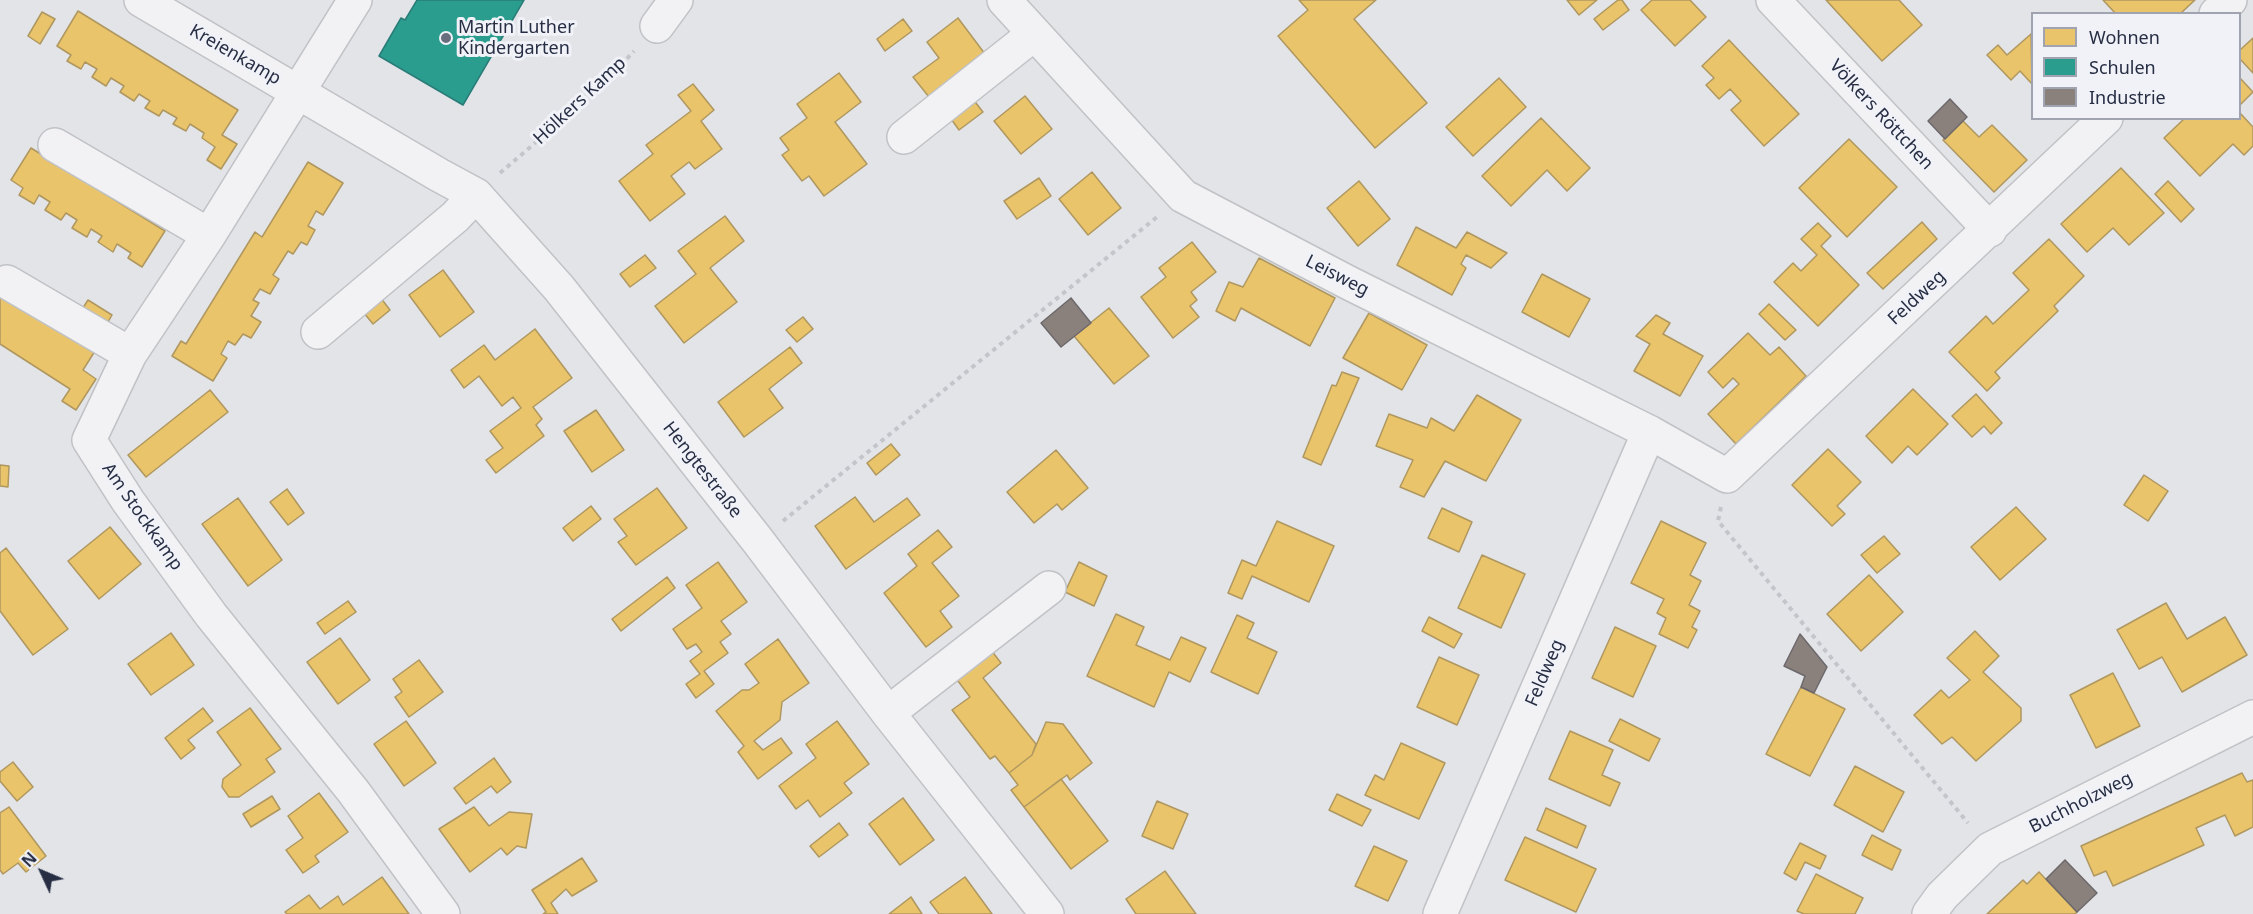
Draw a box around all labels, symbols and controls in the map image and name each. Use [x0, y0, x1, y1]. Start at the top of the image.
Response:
legend [2031, 12, 2241, 120]
place label: Martin Luther Kindergarten [458, 17, 575, 60]
street label: Kreienkamp [185, 20, 285, 90]
text: Wohnen [2089, 25, 2160, 49]
marker: Martin Luther Kindergarten [439, 31, 453, 45]
street label: Hölkers Kamp [529, 53, 631, 149]
street label: Völkers Röttchen [1824, 55, 1938, 175]
text: Schulen [2089, 55, 2156, 79]
text: Industrie [2089, 85, 2166, 109]
street label: Leisweg [1302, 251, 1372, 301]
street label: Feldweg [1884, 266, 1950, 330]
street label: Hengtestraße [658, 418, 746, 522]
street label: Am Stockkamp [97, 459, 187, 575]
street label: Feldweg [1521, 636, 1569, 710]
street label: Buchholzweg [2026, 768, 2136, 838]
north arrow [12, 842, 72, 902]
text: N [17, 847, 41, 872]

